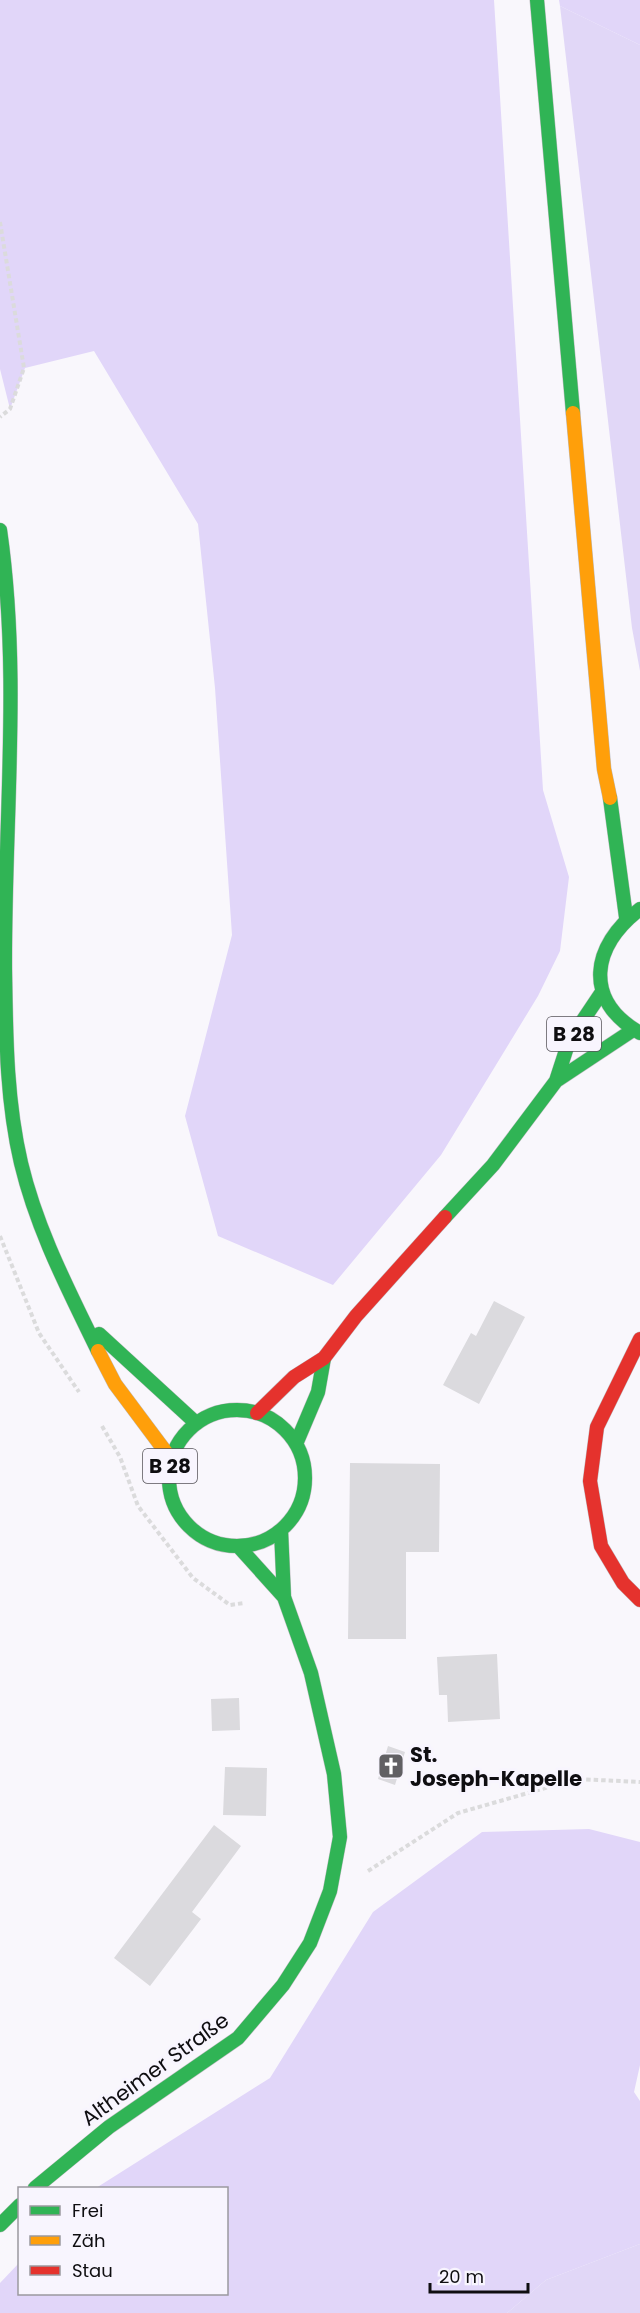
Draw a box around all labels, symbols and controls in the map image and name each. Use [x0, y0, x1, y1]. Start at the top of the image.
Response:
road number: B 28 [547, 1017, 601, 1051]
road number: B 28 [143, 1449, 197, 1483]
place label: St. Joseph-Kapelle [410, 1740, 582, 1793]
church icon: St. Joseph-Kapelle [376, 1751, 406, 1781]
street label: Altheimer Straße [75, 2006, 235, 2132]
legend [18, 2187, 228, 2295]
text: Frei [72, 2198, 103, 2223]
text: Zäh [72, 2228, 105, 2253]
scale bar [430, 2256, 528, 2294]
text: Stau [72, 2258, 113, 2283]
text: 20 m [439, 2264, 484, 2289]

